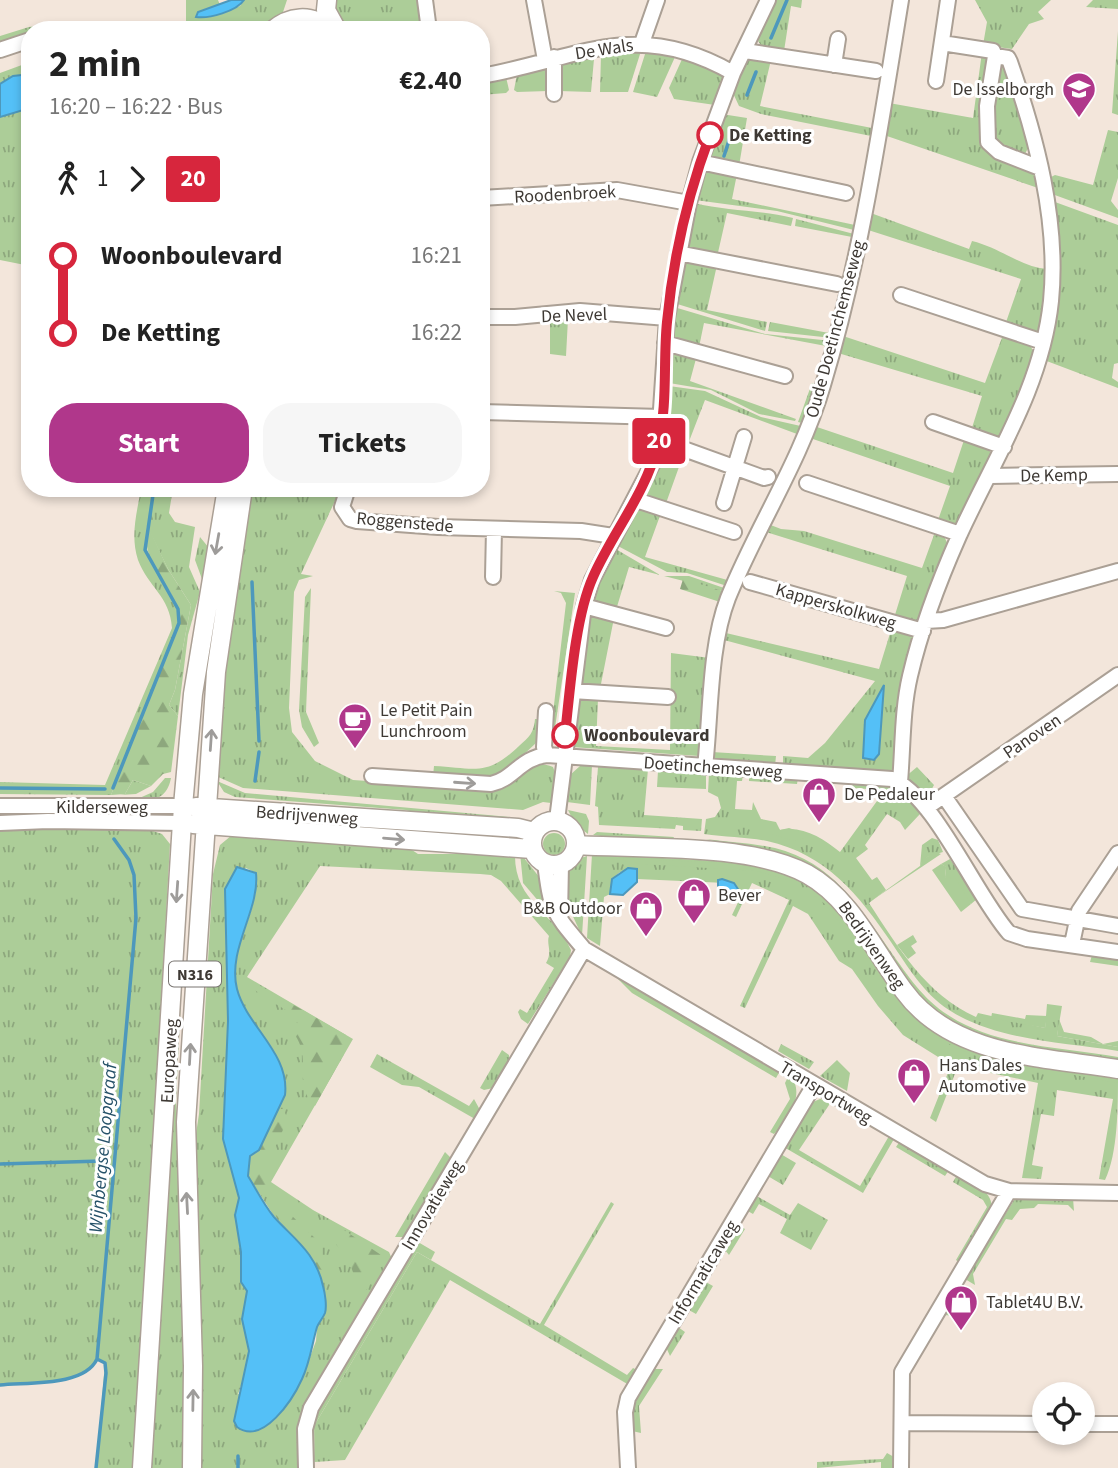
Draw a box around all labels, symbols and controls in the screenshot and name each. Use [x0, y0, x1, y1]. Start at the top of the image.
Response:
street label: De Wals [573, 33, 635, 66]
text: 2 min [49, 37, 141, 91]
text: €2.40 [399, 62, 462, 99]
school or university icon: De Isselborgh [1060, 70, 1098, 119]
place label: De Isselborgh [952, 77, 1054, 102]
text: 16:20 – 16:22 · Bus [49, 90, 223, 123]
marker: De Ketting [697, 122, 723, 148]
place label: De Ketting [729, 123, 812, 148]
icon: walk [49, 160, 87, 198]
icon: forward [118, 160, 156, 198]
text: 20 [180, 161, 206, 196]
text: 1 [97, 162, 108, 195]
street label: Roodenbroek [513, 179, 617, 210]
text: Woonboulevard [101, 237, 283, 274]
street label: Oude Doetinchemseweg [800, 237, 871, 421]
text: 16:21 [411, 239, 462, 272]
street label: De Nevel [541, 302, 607, 329]
text: De Ketting [101, 314, 220, 351]
text: 16:22 [411, 316, 462, 349]
button: Start [49, 403, 249, 483]
button: Tickets [263, 403, 462, 483]
line badge: 20 [628, 418, 690, 464]
text: 20 [646, 423, 672, 458]
street label: De Kemp [1020, 462, 1088, 489]
street label: Roggenstede [355, 506, 455, 539]
one-way arrow [210, 532, 223, 555]
street label: Kapperskolkweg [772, 577, 899, 636]
place label: Le Petit Pain Lunchroom [380, 698, 473, 744]
cafe icon: Le Petit Pain Lunchroom [336, 701, 374, 750]
street label: Panoven [998, 708, 1066, 765]
marker: Woonboulevard [552, 722, 578, 748]
place label: Woonboulevard [584, 723, 710, 748]
one-way arrow [204, 729, 217, 752]
street label: Doetinchemseweg [643, 750, 783, 785]
shop icon: De Pedaleur [800, 775, 838, 824]
one-way arrow [453, 776, 476, 789]
place label: De Pedaleur [844, 782, 936, 807]
street label: Kilderseweg [56, 795, 148, 820]
street label: Bedrijvenweg [255, 799, 359, 832]
one-way arrow [382, 833, 405, 846]
shop icon: Bever [675, 876, 713, 925]
one-way arrow [171, 880, 184, 903]
place label: Bever [718, 883, 762, 908]
shop icon: B&B Outdoor [627, 889, 665, 938]
place label: B&B Outdoor [523, 896, 623, 921]
street label: Bedrijvenweg [832, 896, 911, 994]
road number: N316 [169, 962, 221, 986]
street label: Europaweg [155, 1018, 184, 1104]
one-way arrow [184, 1043, 197, 1066]
place label: Hans Dales Automotive [939, 1053, 1026, 1099]
street label: Transportweg [775, 1055, 877, 1130]
shop icon: Hans Dales Automotive [895, 1056, 933, 1105]
water label: Wijnbergse Loopgraaf [83, 1060, 125, 1234]
street label: Innovatieweg [396, 1155, 469, 1255]
one-way arrow [181, 1192, 194, 1215]
street label: Informaticaweg [662, 1215, 744, 1329]
shop icon: Tablet4U B.V. [942, 1283, 980, 1332]
place label: Tablet4U B.V. [986, 1290, 1083, 1315]
map controls [1032, 1382, 1095, 1445]
button: locate [1032, 1382, 1095, 1445]
one-way arrow [186, 1389, 199, 1412]

